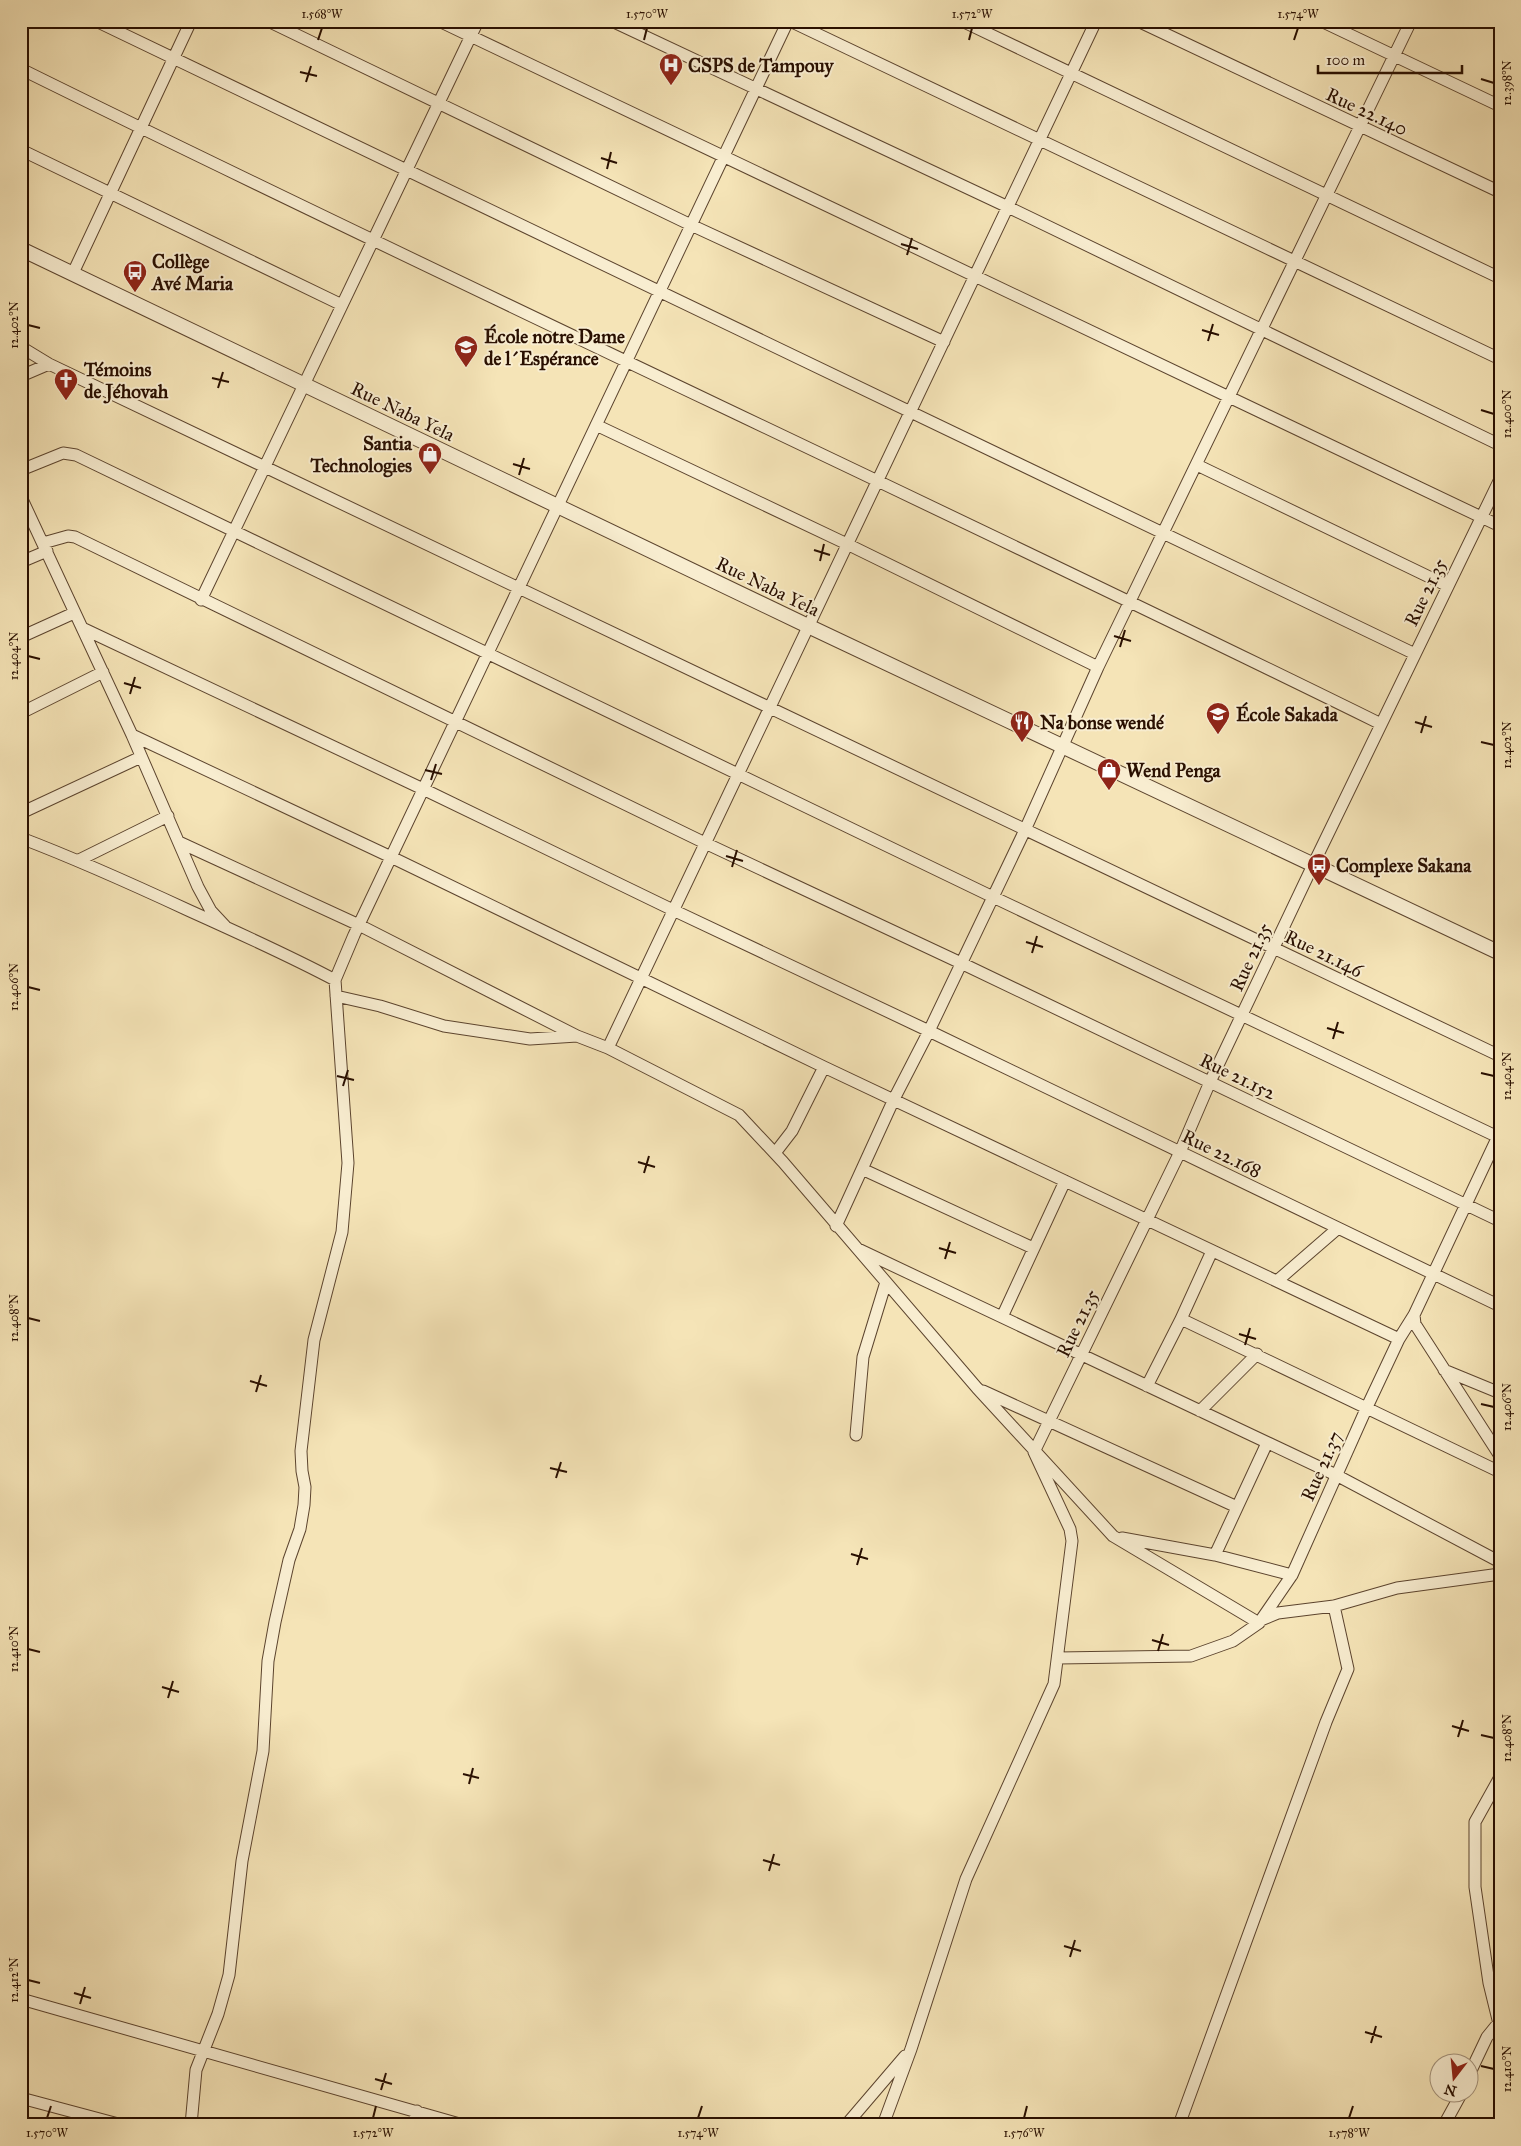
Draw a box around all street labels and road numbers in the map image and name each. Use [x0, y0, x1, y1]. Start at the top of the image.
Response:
street label: Rue 22.140 [1322, 83, 1411, 140]
street label: Rue Naba Yela [347, 377, 459, 447]
street label: Rue Naba Yela [712, 552, 824, 622]
street label: Rue 21.35 [1399, 554, 1452, 630]
street label: Rue 21.35 [1225, 919, 1276, 995]
street label: Rue 21.146 [1281, 925, 1368, 983]
street label: Rue 21.152 [1196, 1048, 1280, 1105]
street label: Rue 22.168 [1178, 1124, 1265, 1183]
street label: Rue 21.35 [1051, 1285, 1104, 1361]
street label: Rue 21.37 [1296, 1428, 1347, 1505]

